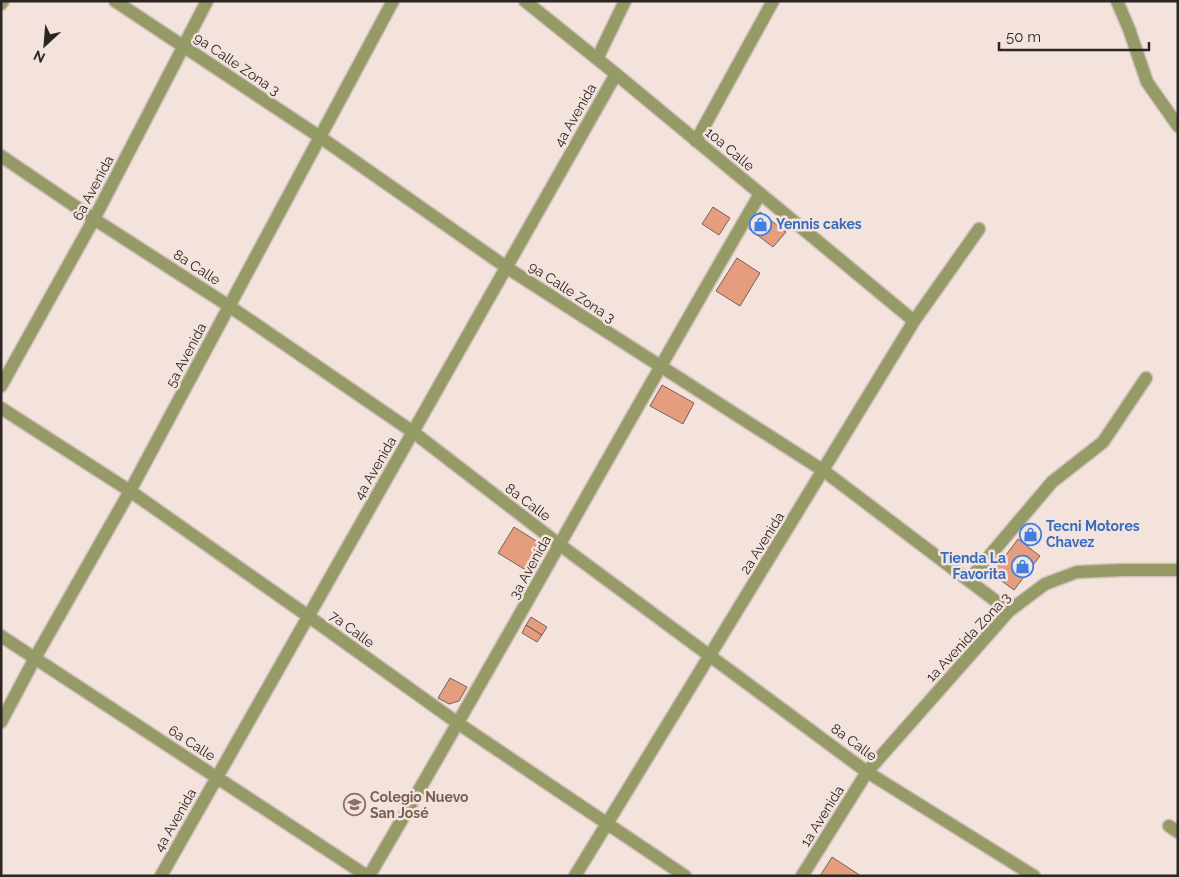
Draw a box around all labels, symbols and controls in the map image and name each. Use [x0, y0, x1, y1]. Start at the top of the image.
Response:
north arrow [20, 20, 70, 70]
scale bar [999, 20, 1149, 52]
text: 50 m [1006, 28, 1041, 46]
street label: 9a Calle Zona 3 [191, 29, 283, 99]
text: N [31, 47, 48, 66]
street label: 4a Avenida [550, 81, 600, 149]
street label: 10a Calle [702, 124, 758, 174]
street label: 6a Avenida [69, 153, 117, 223]
shop icon: Yennis cakes [748, 212, 772, 236]
place label: Yennis cakes [776, 216, 862, 232]
street label: 8a Calle [171, 246, 223, 288]
street label: 9a Calle Zona 3 [526, 258, 618, 326]
street label: 5a Avenida [162, 320, 210, 390]
street label: 4a Avenida [350, 434, 400, 502]
street label: 8a Calle [502, 480, 554, 524]
street label: 2a Avenida [737, 509, 787, 577]
place label: Tecni Motores Chavez [1046, 518, 1140, 550]
shop icon: Tecni Motores Chavez [1018, 522, 1042, 546]
street label: 3a Avenida [506, 532, 554, 602]
place label: Tienda La Favorita [940, 550, 1006, 582]
shop icon: Tienda La Favorita [1010, 554, 1034, 578]
street label: 1a Avenida Zona 3 [923, 589, 1013, 685]
street label: 7a Calle [326, 607, 378, 651]
street label: 8a Calle [828, 720, 880, 764]
street label: 6a Calle [166, 722, 218, 764]
street label: 1a Avenida [797, 783, 847, 849]
street label: 4a Avenida [150, 786, 200, 854]
place label: Colegio Nuevo San José [370, 789, 469, 821]
school or university icon: Colegio Nuevo San José [342, 793, 366, 817]

